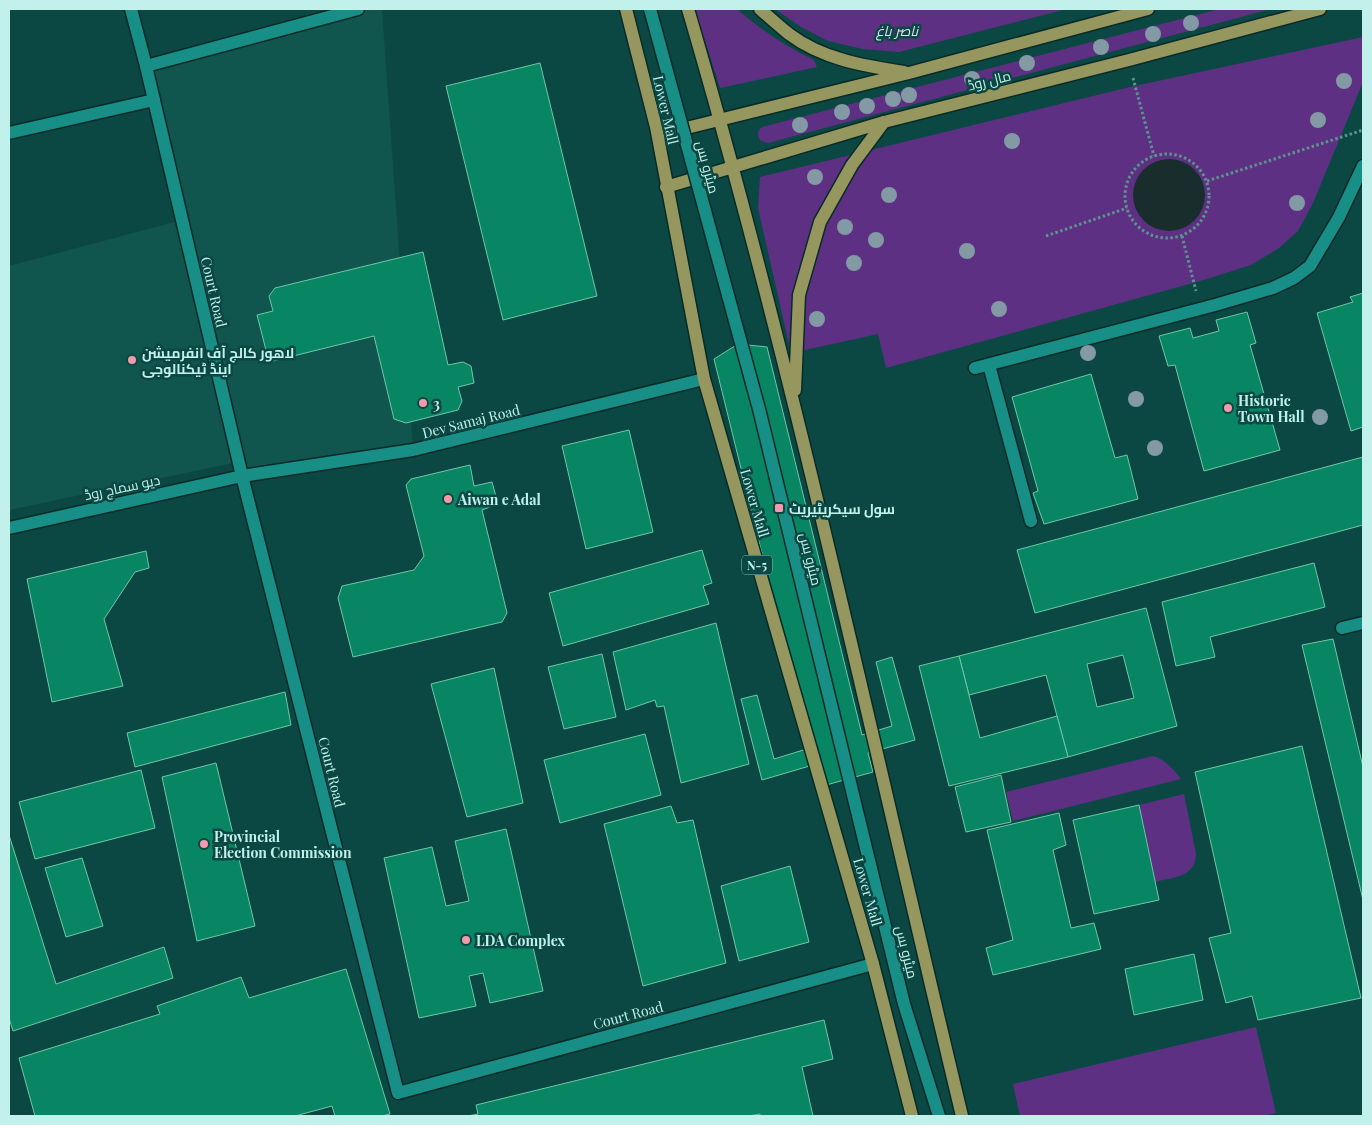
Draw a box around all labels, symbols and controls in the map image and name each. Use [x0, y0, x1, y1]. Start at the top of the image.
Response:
park label: ناصر باغ [875, 21, 919, 41]
street label: مال روڈ [965, 65, 1013, 95]
street label: Lower Mall [649, 74, 683, 146]
street label: میٹرو بس [692, 139, 724, 195]
street label: Court Road [197, 255, 231, 329]
place label: لاھور کالج آف انفرمیشن اینڈ ٹیکنالوجی [142, 343, 294, 378]
marker: لاھور کالج آف انفرمیشن اینڈ ٹیکنالوجی [126, 354, 138, 366]
place label: Historic Town Hall [1238, 391, 1305, 426]
place label: 3 [433, 394, 440, 413]
marker: 3 [417, 397, 429, 409]
street label: Dev Samaj Road [420, 400, 522, 442]
marker: Historic Town Hall [1222, 402, 1234, 414]
street label: Lower Mall [736, 467, 774, 539]
street label: دیو سماج روڈ [82, 470, 162, 504]
place label: Aiwan e Adal [457, 490, 541, 509]
marker: Aiwan e Adal [442, 493, 454, 505]
place label: سول سیکریٹیریٹ [789, 499, 895, 518]
marker: سول سیکریٹیریٹ [773, 502, 785, 514]
street label: میٹرو بس [795, 531, 827, 587]
road number: N-5 [742, 556, 772, 574]
street label: Court Road [314, 735, 350, 809]
place label: Provincial Election Commission [214, 827, 352, 862]
marker: Provincial Election Commission [198, 838, 210, 850]
street label: Lower Mall [849, 856, 887, 928]
street label: میٹرو بس [891, 924, 923, 980]
place label: LDA Complex [476, 931, 566, 950]
marker: LDA Complex [460, 934, 472, 946]
street label: Court Road [591, 997, 665, 1033]

